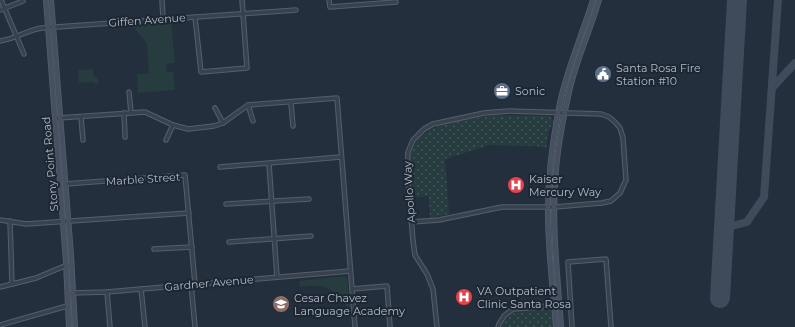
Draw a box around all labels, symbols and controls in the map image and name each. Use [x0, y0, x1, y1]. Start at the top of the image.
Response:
street label: Giffen Avenue [108, 10, 186, 30]
place label: Santa Rosa Fire Station #10 [616, 61, 701, 88]
public building icon: Santa Rosa Fire Station #10 [593, 64, 613, 84]
office icon: Sonic [492, 81, 512, 101]
place label: Sonic [515, 84, 545, 98]
street label: Stony Point Road [39, 116, 61, 212]
street label: Apollo Way [400, 161, 418, 223]
street label: Marble Street [105, 169, 181, 189]
place label: Kaiser Mercury Way [529, 172, 601, 199]
hospital icon: Kaiser Mercury Way [506, 175, 526, 195]
street label: Gardner Avenue [164, 272, 255, 294]
place label: VA Outpatient Clinic Santa Rosa [477, 284, 571, 311]
hospital icon: VA Outpatient Clinic Santa Rosa [454, 287, 474, 307]
place label: Cesar Chavez Language Academy [294, 291, 405, 318]
school or university icon: Cesar Chavez Language Academy [271, 294, 291, 314]

